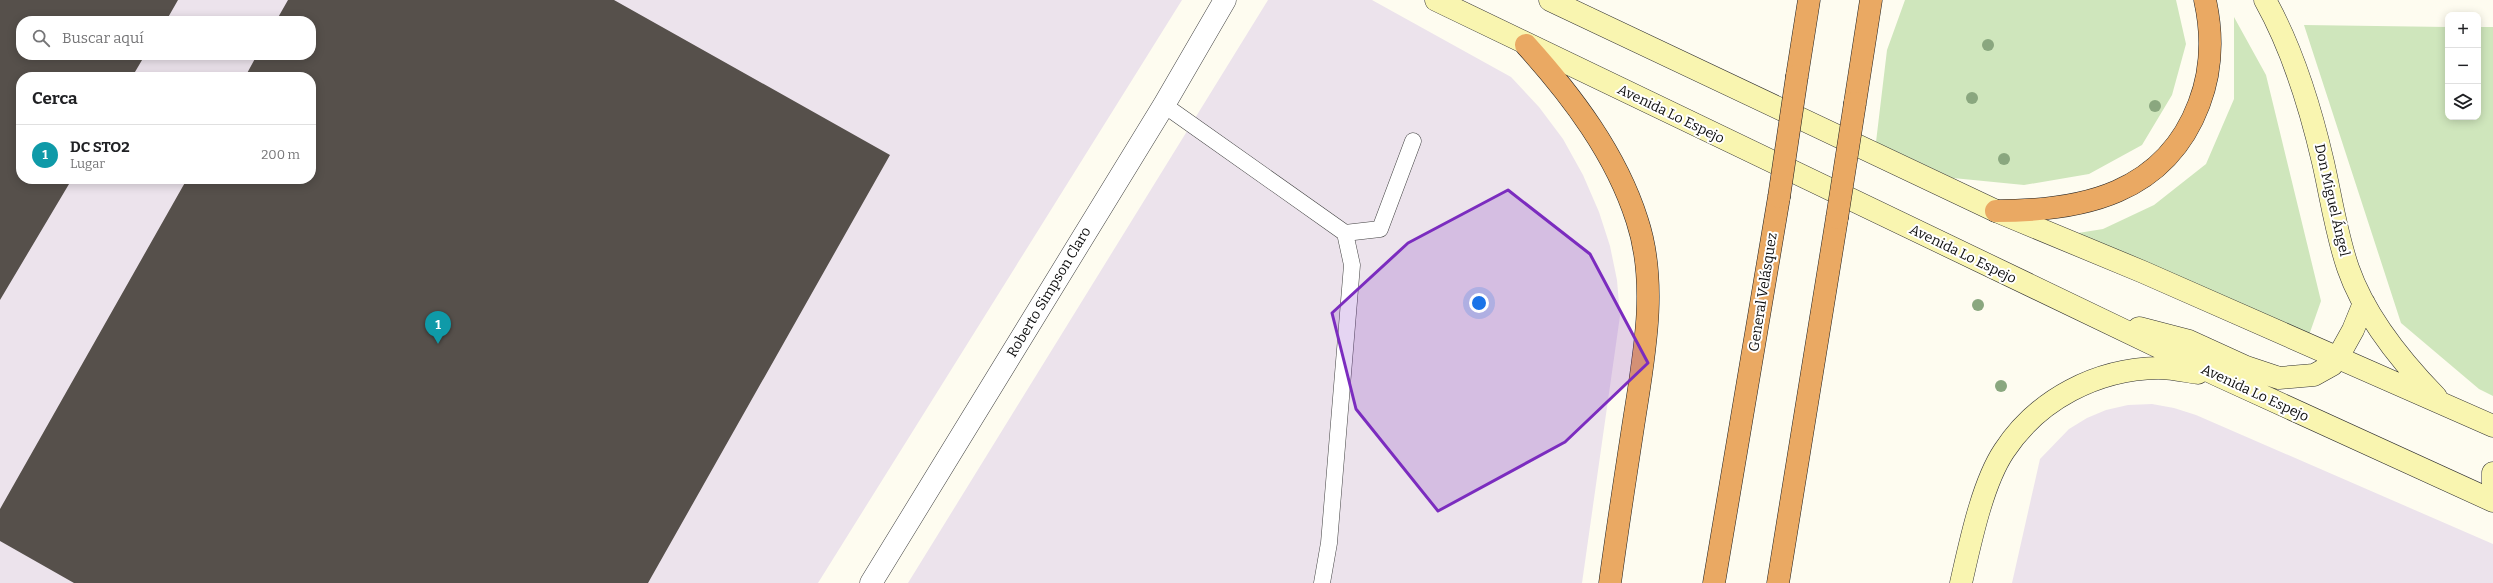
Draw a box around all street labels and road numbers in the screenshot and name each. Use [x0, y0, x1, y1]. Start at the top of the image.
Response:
street label: Avenida Lo Espejo [1615, 81, 1727, 147]
street label: Don Miguel Ángel [2311, 142, 2354, 258]
street label: Avenida Lo Espejo [1907, 221, 2019, 287]
street label: Roberto Simpson Claro [1003, 224, 1095, 360]
street label: General Velásquez [1745, 231, 1781, 353]
street label: Avenida Lo Espejo [2198, 361, 2312, 425]

